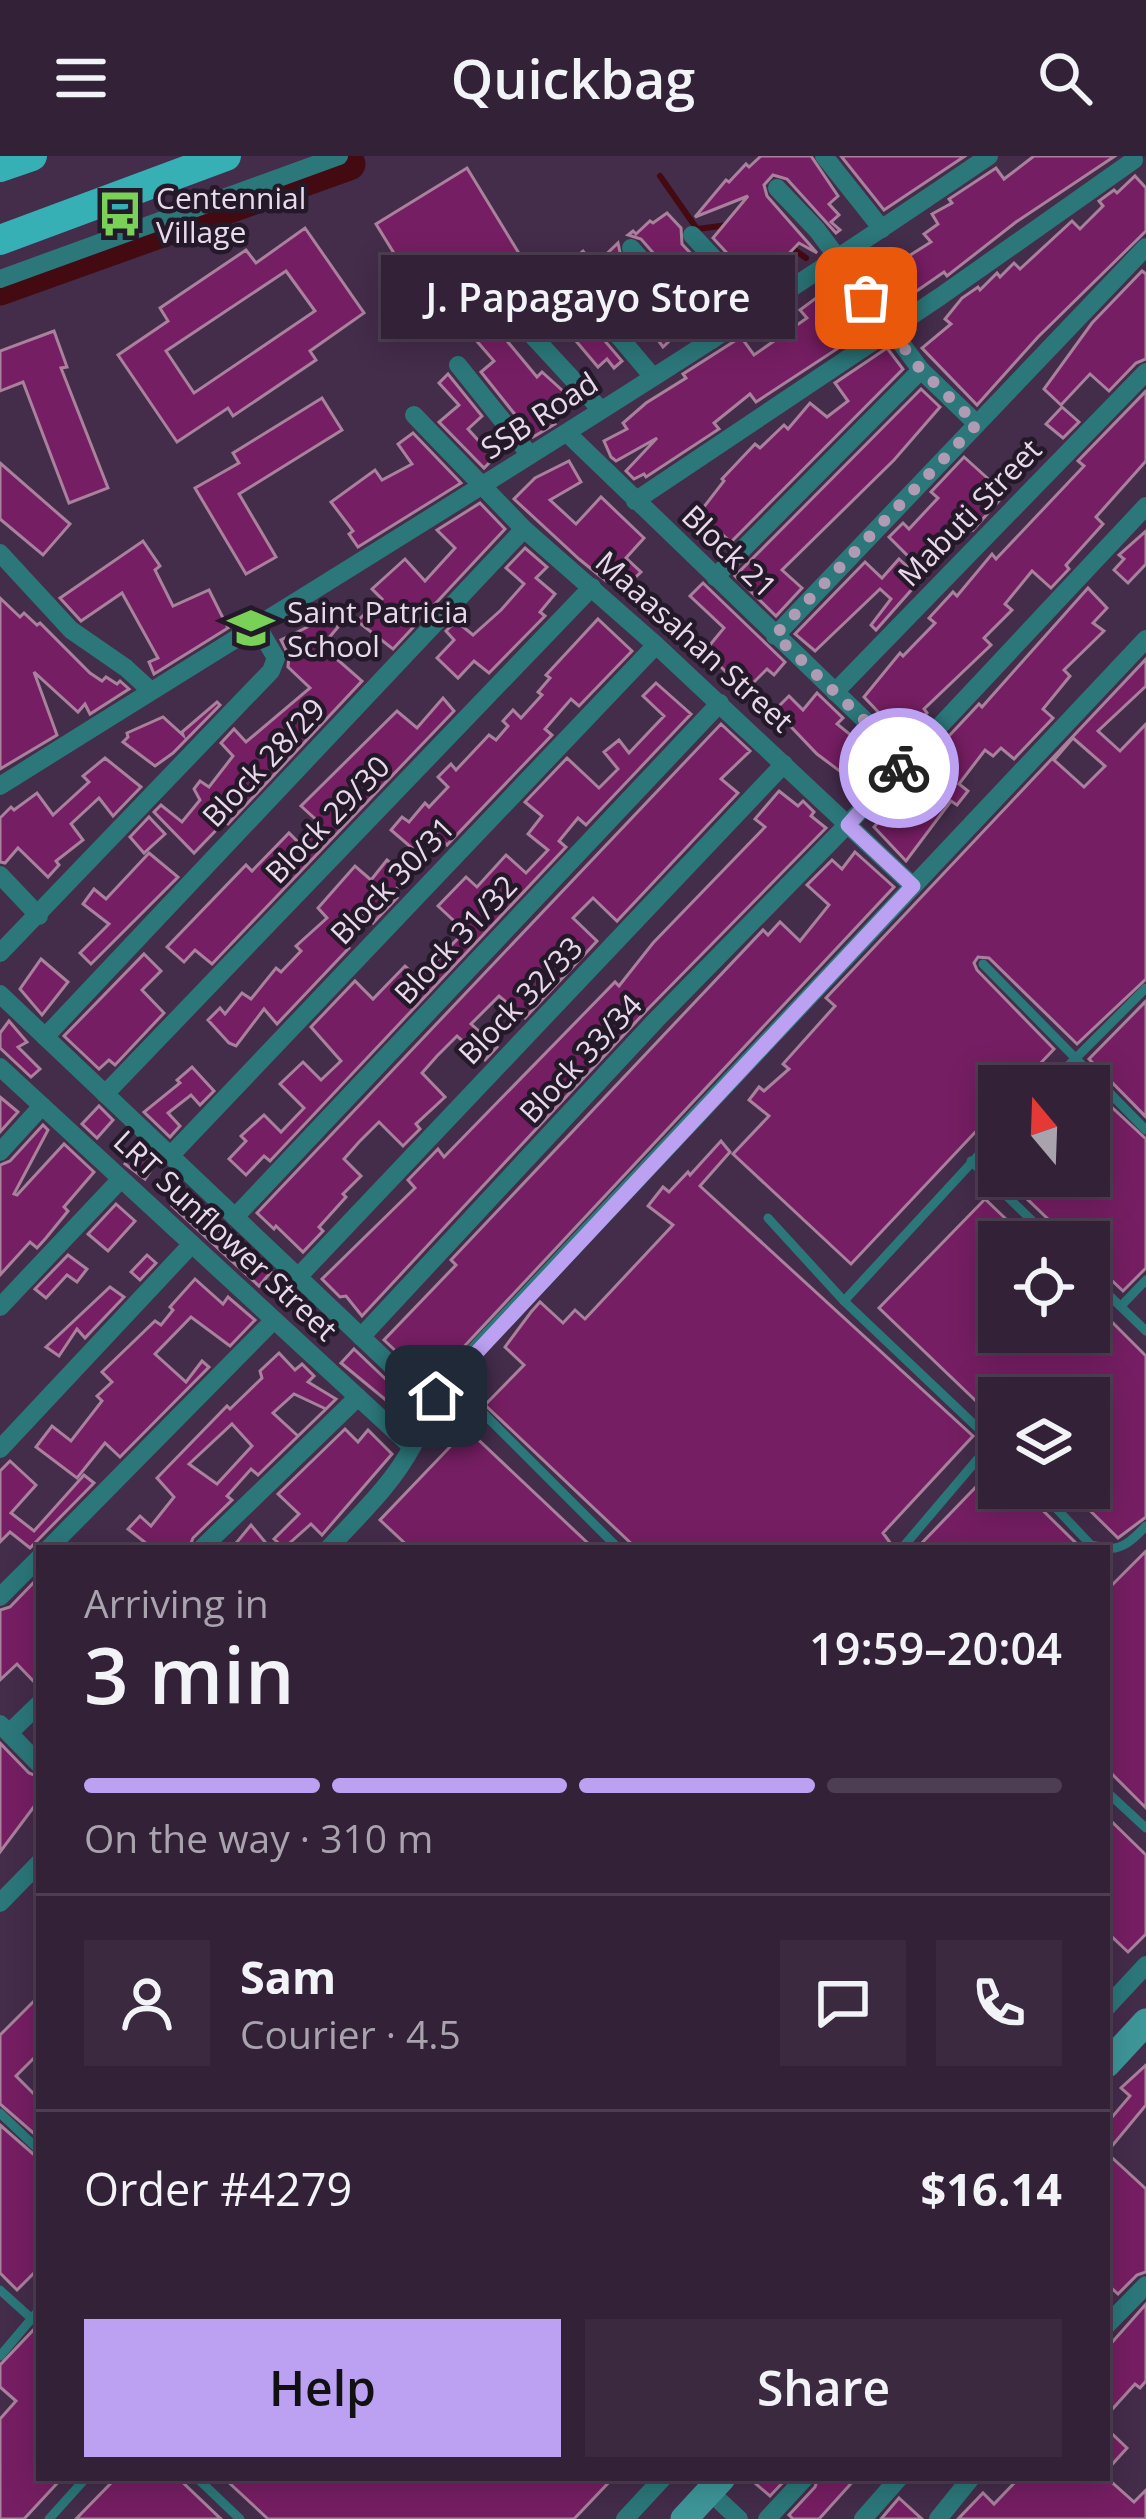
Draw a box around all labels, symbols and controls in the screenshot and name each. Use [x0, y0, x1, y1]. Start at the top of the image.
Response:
text: Quickbag [451, 41, 695, 115]
icon: menu [48, 45, 114, 111]
icon: search [1032, 45, 1098, 111]
place label: Centennial Village [156, 177, 306, 252]
bus stop icon: Centennial Village [95, 189, 145, 239]
pin [815, 247, 917, 349]
callout: J. Papagayo Store [380, 256, 794, 340]
icon: bag [833, 265, 899, 331]
text: J. Papagayo Store [425, 270, 751, 323]
street label: SSB Road [473, 362, 605, 468]
street label: Mabuti Street [888, 429, 1050, 595]
street label: Block 21 [674, 496, 786, 606]
street label: Maaasahan Street [587, 541, 803, 741]
place label: Saint Patricia School [287, 591, 468, 666]
school or university icon: Saint Patricia School [226, 603, 276, 653]
street label: Block 28/29 [193, 689, 333, 835]
courier [839, 708, 959, 828]
icon: bike [866, 735, 932, 801]
street label: Block 29/30 [256, 746, 398, 892]
street label: Block 30/31 [321, 807, 463, 953]
street label: Block 31/32 [385, 866, 525, 1012]
street label: Block 32/33 [449, 927, 591, 1073]
street label: Block 33/34 [510, 985, 650, 1131]
north arrow [978, 1065, 1110, 1197]
map controls [978, 1065, 1110, 1509]
street label: LRT Sunflower Street [105, 1121, 347, 1349]
button: locate [978, 1221, 1110, 1353]
pin [385, 1345, 487, 1447]
icon: home [403, 1363, 469, 1429]
button: layers [978, 1377, 1110, 1509]
text: Arriving in [84, 1576, 269, 1629]
text: 19:59–20:04 [809, 1617, 1062, 1678]
text: 3 min [84, 1621, 295, 1727]
text: On the way · 310 m [84, 1811, 433, 1864]
button: person [84, 1940, 210, 2066]
button: chat [780, 1940, 906, 2066]
button: phone [936, 1940, 1062, 2066]
text: Sam [240, 1946, 336, 2007]
text: Courier · 4.5 [240, 2007, 461, 2060]
text: Order #4279 [84, 2158, 352, 2219]
text: $16.14 [921, 2158, 1062, 2219]
button: Help [84, 2319, 561, 2457]
button: Share [585, 2319, 1062, 2457]

